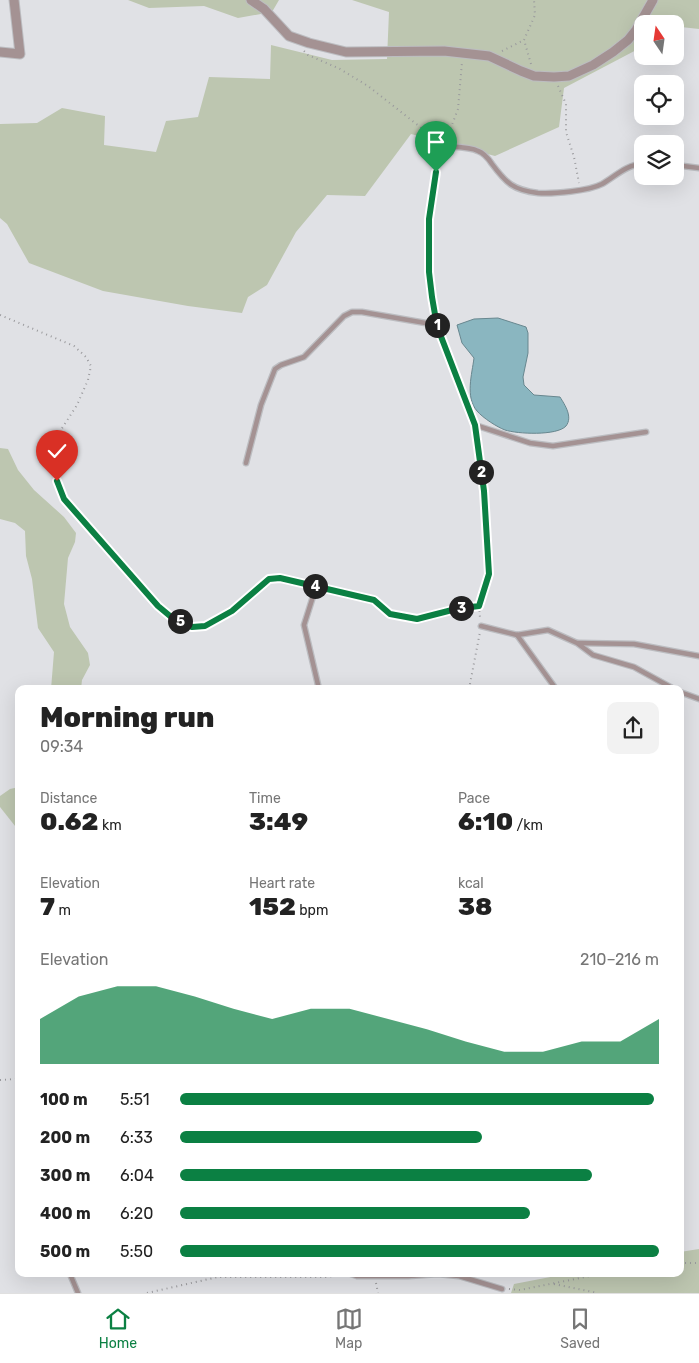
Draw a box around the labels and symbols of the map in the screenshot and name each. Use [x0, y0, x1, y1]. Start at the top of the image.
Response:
north arrow [634, 15, 684, 65]
pin [415, 121, 457, 172]
pin: 1 [424, 312, 450, 338]
pin [36, 430, 78, 481]
pin: 2 [468, 460, 494, 484]
pin: 4 [302, 574, 328, 598]
pin: 3 [448, 596, 474, 620]
pin: 5 [168, 608, 192, 634]

